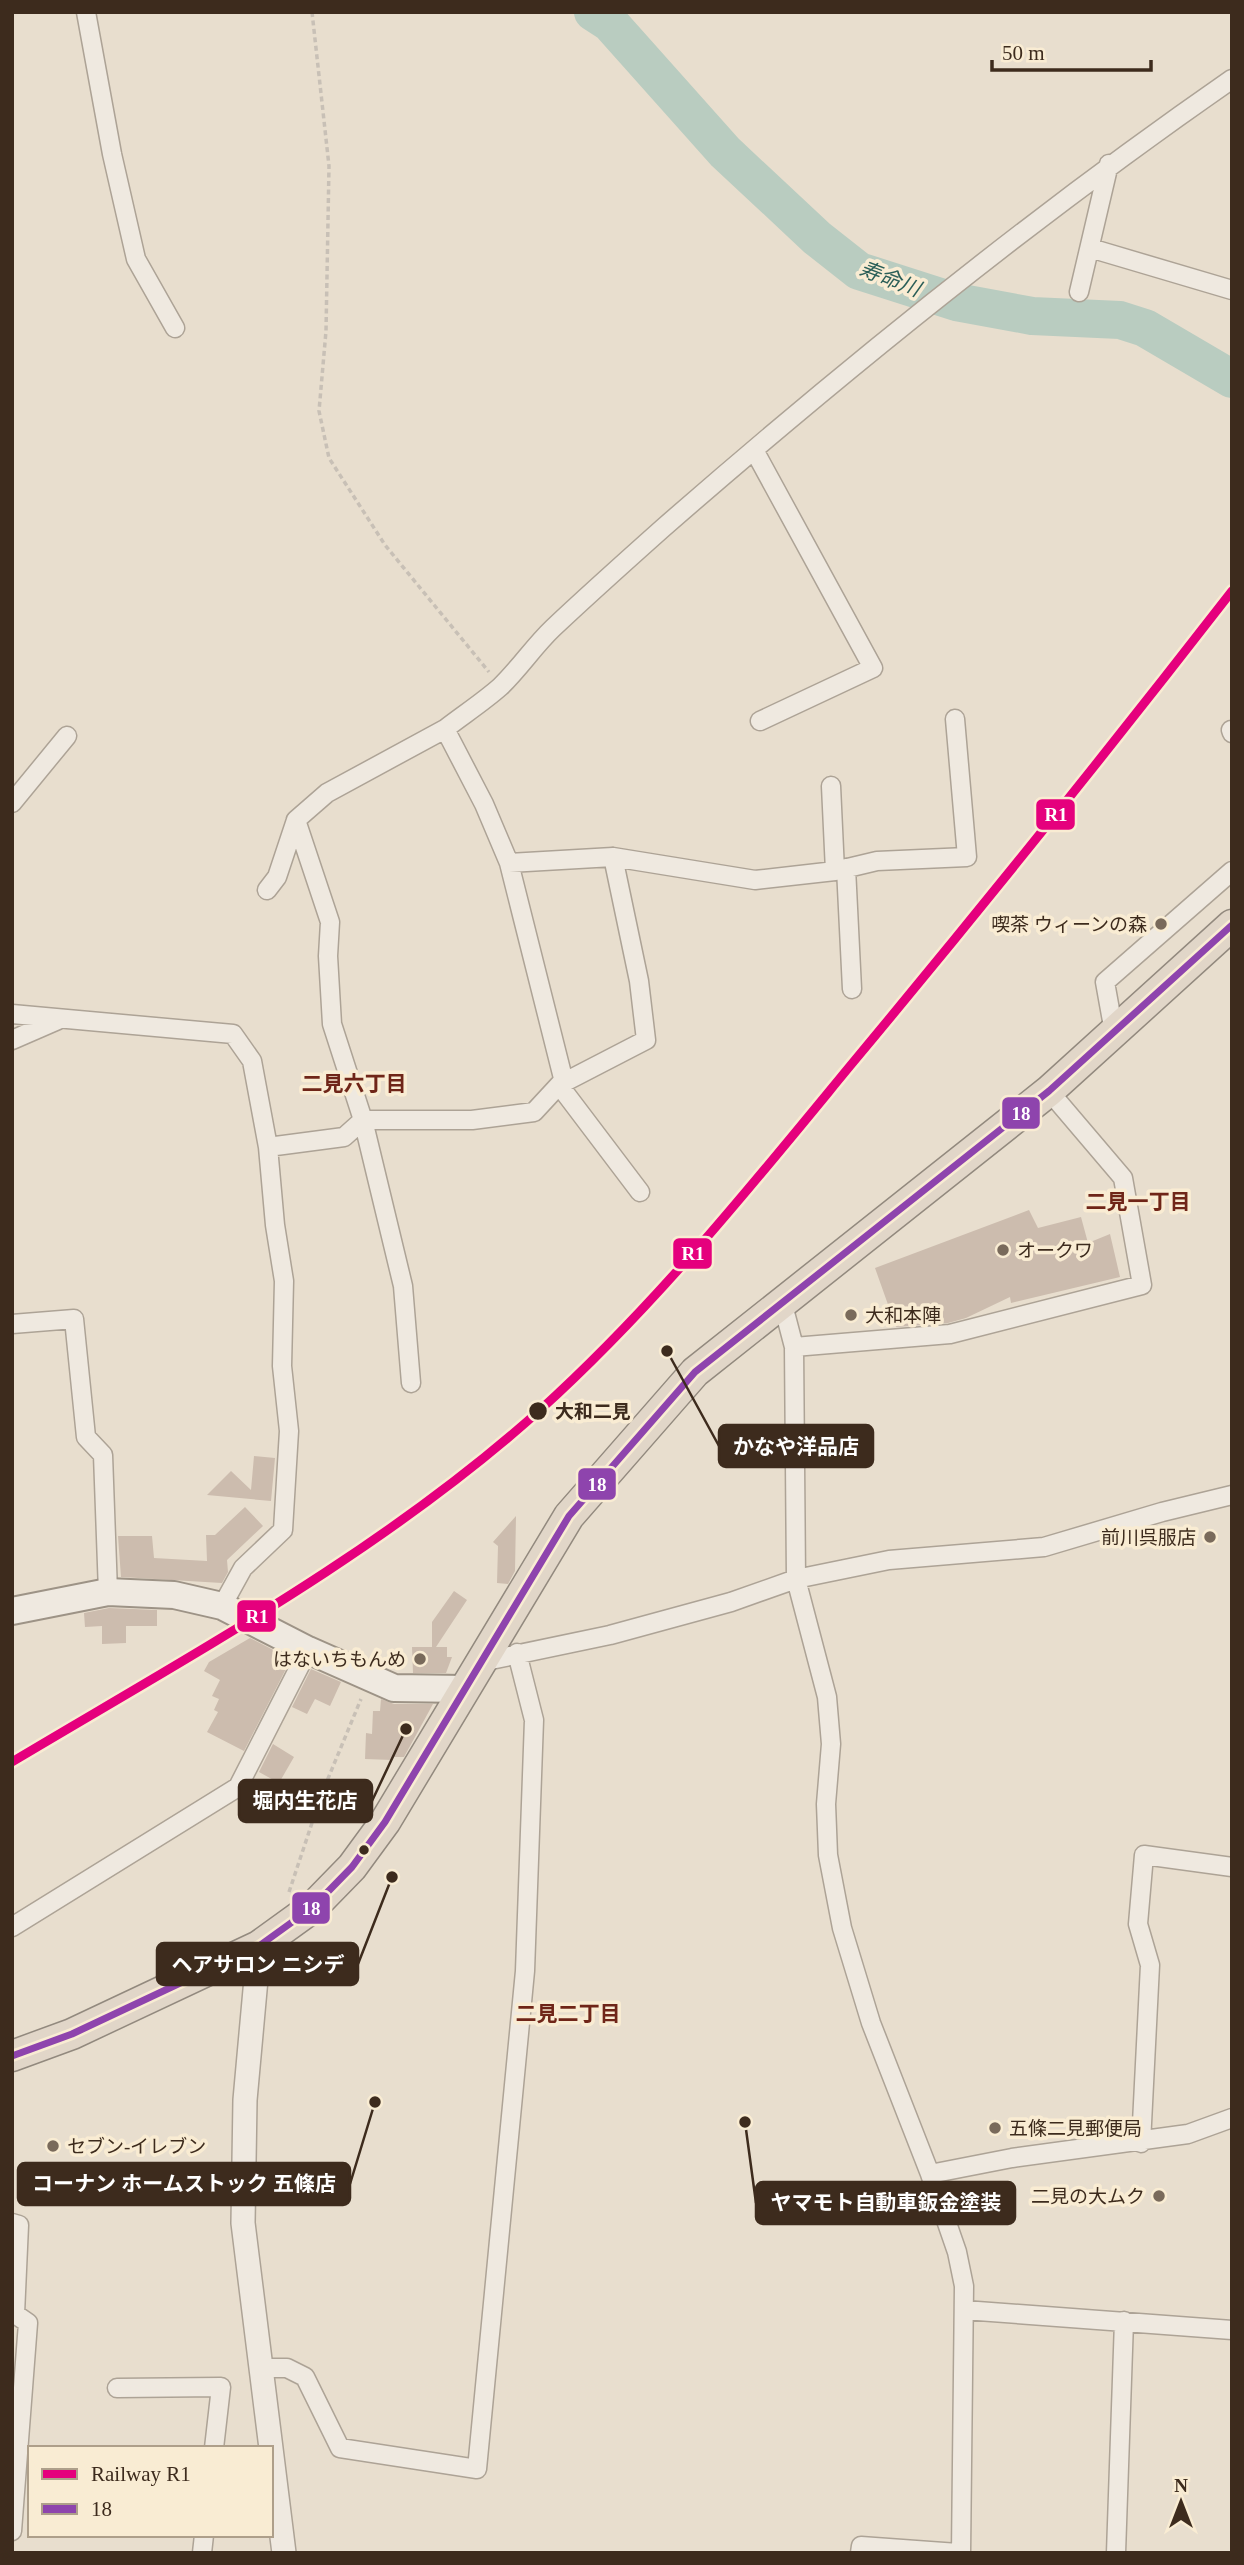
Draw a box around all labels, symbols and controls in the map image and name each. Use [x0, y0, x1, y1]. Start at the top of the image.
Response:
scale bar [992, 28, 1151, 72]
text: 50 m [1002, 41, 1045, 65]
water label: 寿命川 [856, 257, 926, 302]
line badge: R1 [1035, 798, 1076, 831]
text: R1 [1044, 804, 1068, 825]
place label: 喫茶 ウィーンの森 [991, 914, 1147, 935]
marker: 喫茶 ウィーンの森 [1153, 916, 1169, 932]
district label: 二見六丁目 [302, 1072, 407, 1096]
line badge: 18 [1001, 1096, 1041, 1130]
text: 18 [1012, 1103, 1031, 1124]
district label: 二見一丁目 [1086, 1190, 1191, 1214]
line badge: R1 [672, 1237, 713, 1270]
place label: オークワ [1017, 1240, 1093, 1261]
marker: オークワ [995, 1242, 1011, 1258]
text: R1 [681, 1243, 705, 1264]
place label: 大和本陣 [865, 1305, 941, 1326]
marker: 大和本陣 [843, 1307, 859, 1323]
marker: 大和二見 [527, 1400, 549, 1422]
place label: 大和二見 [555, 1401, 631, 1422]
callout: かなや洋品店 [719, 1425, 873, 1467]
text: かなや洋品店 [733, 1435, 859, 1459]
line badge: 18 [577, 1467, 617, 1501]
text: 18 [588, 1474, 607, 1495]
place label: 前川呉服店 [1101, 1527, 1196, 1548]
marker: 前川呉服店 [1202, 1529, 1218, 1545]
line badge: R1 [236, 1599, 277, 1633]
text: R1 [245, 1606, 269, 1627]
place label: はないちもんめ [273, 1649, 406, 1670]
marker: はないちもんめ [412, 1651, 428, 1667]
callout: 堀内生花店 [239, 1780, 372, 1822]
text: 堀内生花店 [253, 1789, 358, 1813]
unlabelled marker [357, 1843, 371, 1857]
line badge: 18 [291, 1891, 331, 1925]
text: 18 [302, 1898, 321, 1919]
callout: ヘアサロン ニシデ [157, 1943, 358, 1985]
text: ヘアサロン ニシデ [171, 1953, 345, 1977]
district label: 二見二丁目 [516, 2002, 621, 2026]
place label: 五條二見郵便局 [1009, 2118, 1142, 2139]
marker: 五條二見郵便局 [987, 2120, 1003, 2136]
place label: セブン-イレブン [67, 2136, 206, 2157]
marker: セブン-イレブン [45, 2138, 61, 2154]
callout: コーナン ホームストック 五條店 [18, 2163, 350, 2205]
text: コーナン ホームストック 五條店 [32, 2172, 336, 2196]
callout: ヤマモト自動車鈑金塗装 [756, 2182, 1015, 2224]
place label: 二見の大ムク [1031, 2186, 1145, 2207]
marker: 二見の大ムク [1151, 2188, 1167, 2204]
text: ヤマモト自動車鈑金塗装 [771, 2191, 1002, 2215]
legend [28, 2446, 273, 2537]
text: Railway R1 [91, 2462, 191, 2486]
north arrow [1146, 2467, 1216, 2537]
text: N [1174, 2475, 1188, 2496]
text: 18 [91, 2497, 112, 2521]

